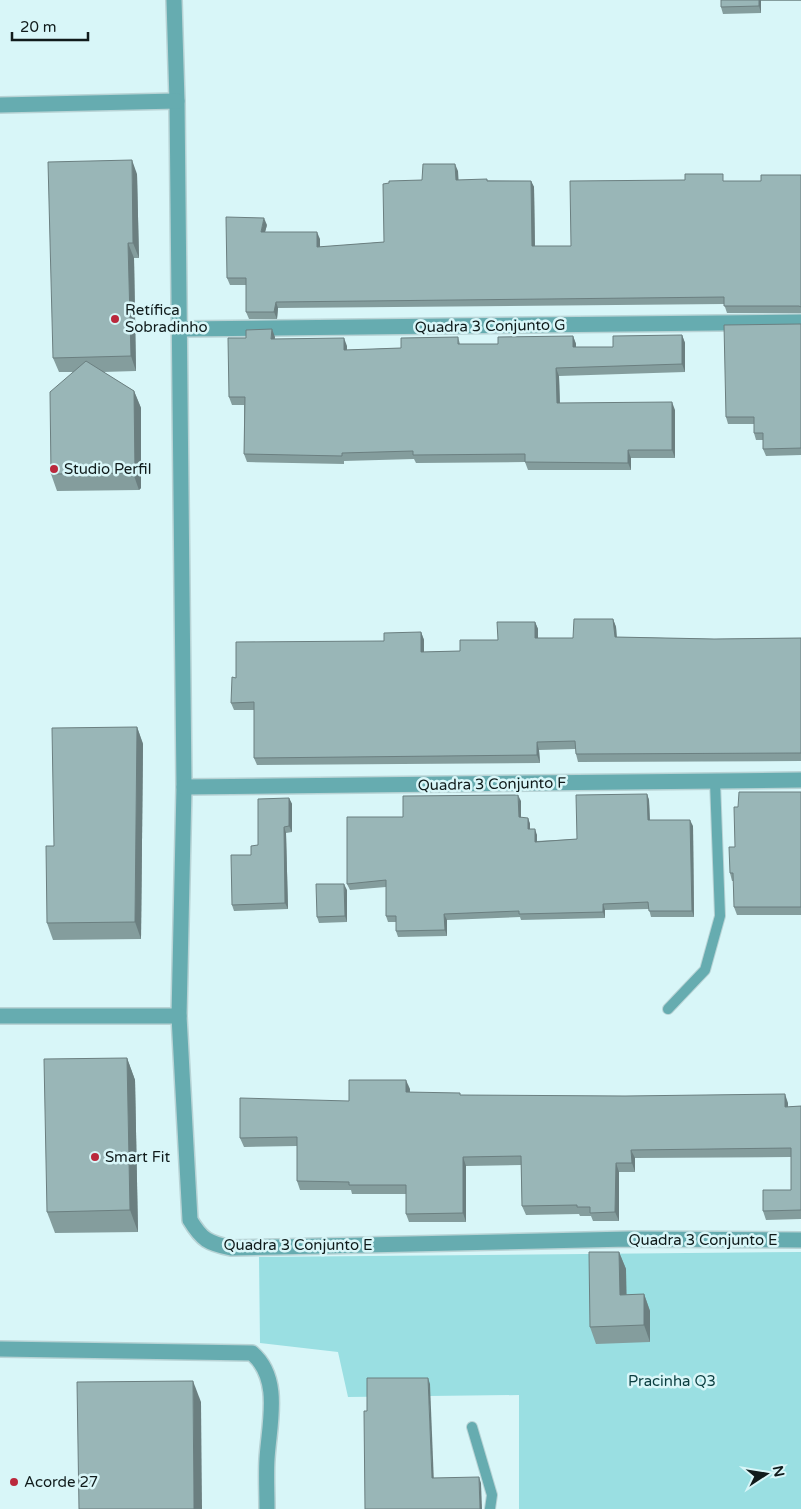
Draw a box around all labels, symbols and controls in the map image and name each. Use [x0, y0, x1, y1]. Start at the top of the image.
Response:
scale bar [12, 10, 89, 42]
text: 20 m [20, 18, 57, 36]
place label: Retífica Sobradinho [125, 301, 208, 336]
marker: Retífica Sobradinho [109, 313, 121, 325]
street label: Quadra 3 Conjunto G [414, 316, 566, 336]
place label: Studio Perfil [64, 460, 151, 478]
marker: Studio Perfil [48, 463, 60, 475]
street label: Quadra 3 Conjunto F [418, 774, 566, 794]
place label: Smart Fit [105, 1148, 170, 1166]
marker: Smart Fit [89, 1151, 101, 1163]
street label: Quadra 3 Conjunto E [628, 1231, 778, 1249]
street label: Quadra 3 Conjunto E [223, 1236, 373, 1254]
park label: Pracinha Q3 [628, 1372, 716, 1390]
north arrow [741, 1449, 791, 1499]
text: N [769, 1464, 788, 1479]
place label: Acorde 27 [24, 1473, 98, 1491]
marker: Acorde 27 [8, 1476, 20, 1488]

